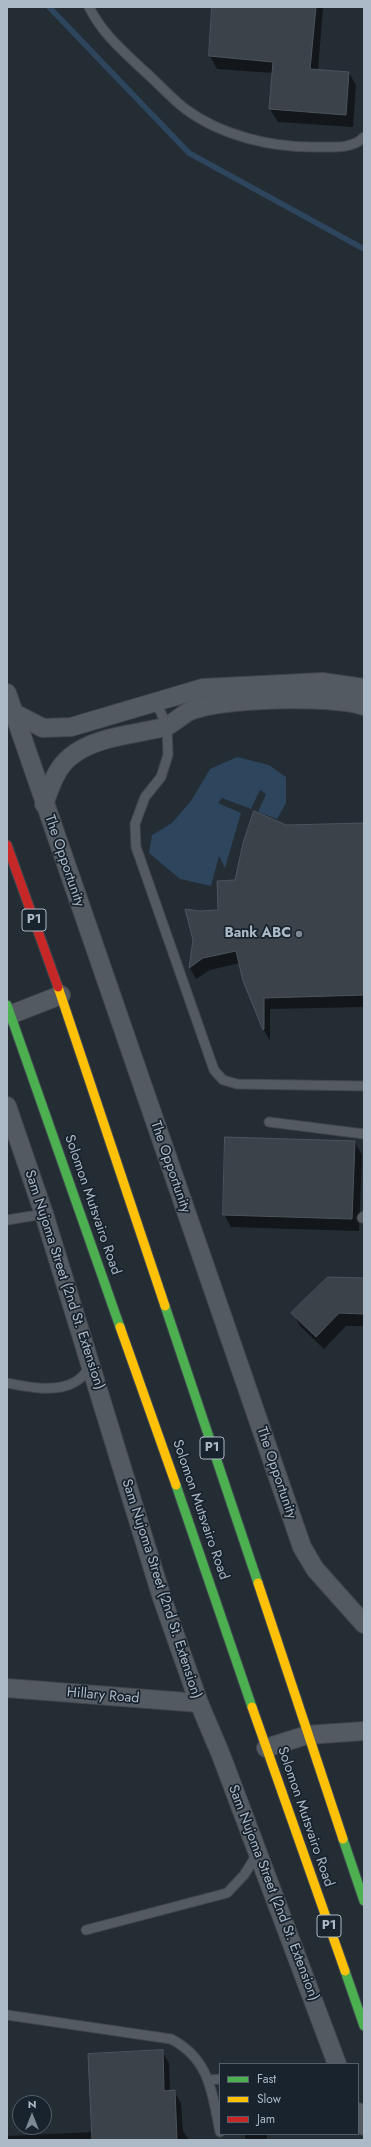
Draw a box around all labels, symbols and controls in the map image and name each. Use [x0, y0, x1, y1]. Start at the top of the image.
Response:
street label: The Opportunity [40, 813, 88, 909]
road number: P1 [22, 909, 46, 931]
place label: Bank ABC [224, 926, 291, 942]
marker: Bank ABC [294, 929, 304, 939]
street label: The Opportunity [146, 1119, 194, 1215]
street label: Solomon Mutsvairo Road [60, 1133, 124, 1277]
street label: Sam Nujoma Street (2nd St. Extension) [21, 1168, 107, 1392]
street label: The Opportunity [252, 1425, 300, 1521]
road number: P1 [200, 1437, 224, 1459]
street label: Solomon Mutsvairo Road [168, 1438, 232, 1582]
street label: Sam Nujoma Street (2nd St. Extension) [118, 1477, 204, 1701]
street label: Hillary Road [66, 1684, 140, 1708]
street label: Solomon Mutsvairo Road [273, 1745, 337, 1889]
street label: Sam Nujoma Street (2nd St. Extension) [224, 1783, 322, 2003]
road number: P1 [317, 1915, 341, 1937]
legend [219, 2063, 359, 2135]
text: Fast [257, 2070, 276, 2088]
text: Slow [257, 2090, 281, 2108]
north arrow [12, 2095, 52, 2135]
text: N [28, 2096, 36, 2112]
text: Jam [257, 2110, 275, 2128]

